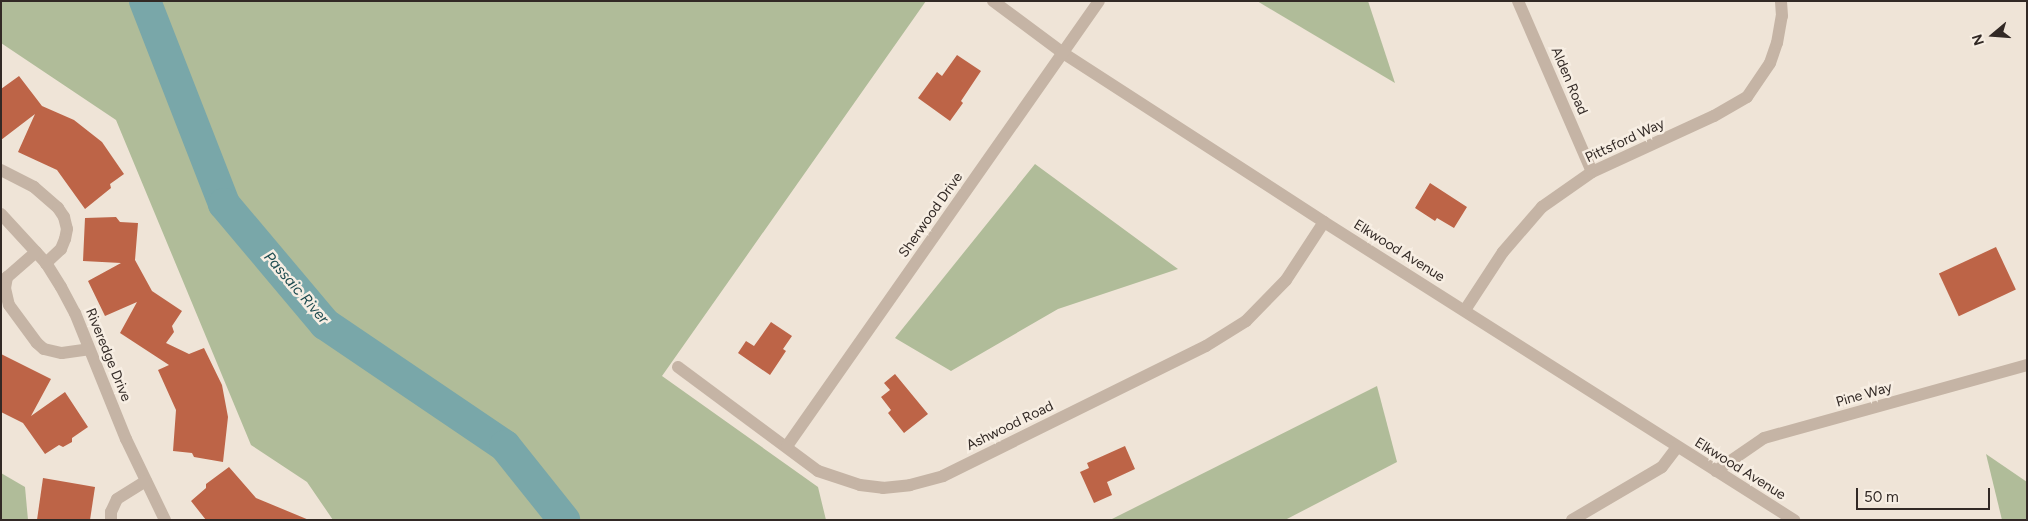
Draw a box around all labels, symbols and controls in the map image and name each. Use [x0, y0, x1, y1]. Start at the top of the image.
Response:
north arrow [1968, 10, 2018, 60]
text: N [1969, 32, 1988, 48]
street label: Alden Road [1547, 45, 1591, 117]
street label: Pittsford Way [1583, 115, 1667, 167]
street label: Sherwood Drive [895, 169, 967, 261]
street label: Elkwood Avenue [1350, 216, 1448, 286]
water label: Passaic River [260, 248, 332, 328]
street label: Riveredge Drive [82, 306, 134, 404]
street label: Pine Way [1834, 379, 1894, 411]
street label: Ashwood Road [964, 398, 1056, 454]
street label: Elkwood Avenue [1691, 434, 1789, 504]
scale bar [1858, 478, 1992, 510]
text: 50 m [1864, 488, 1899, 506]

